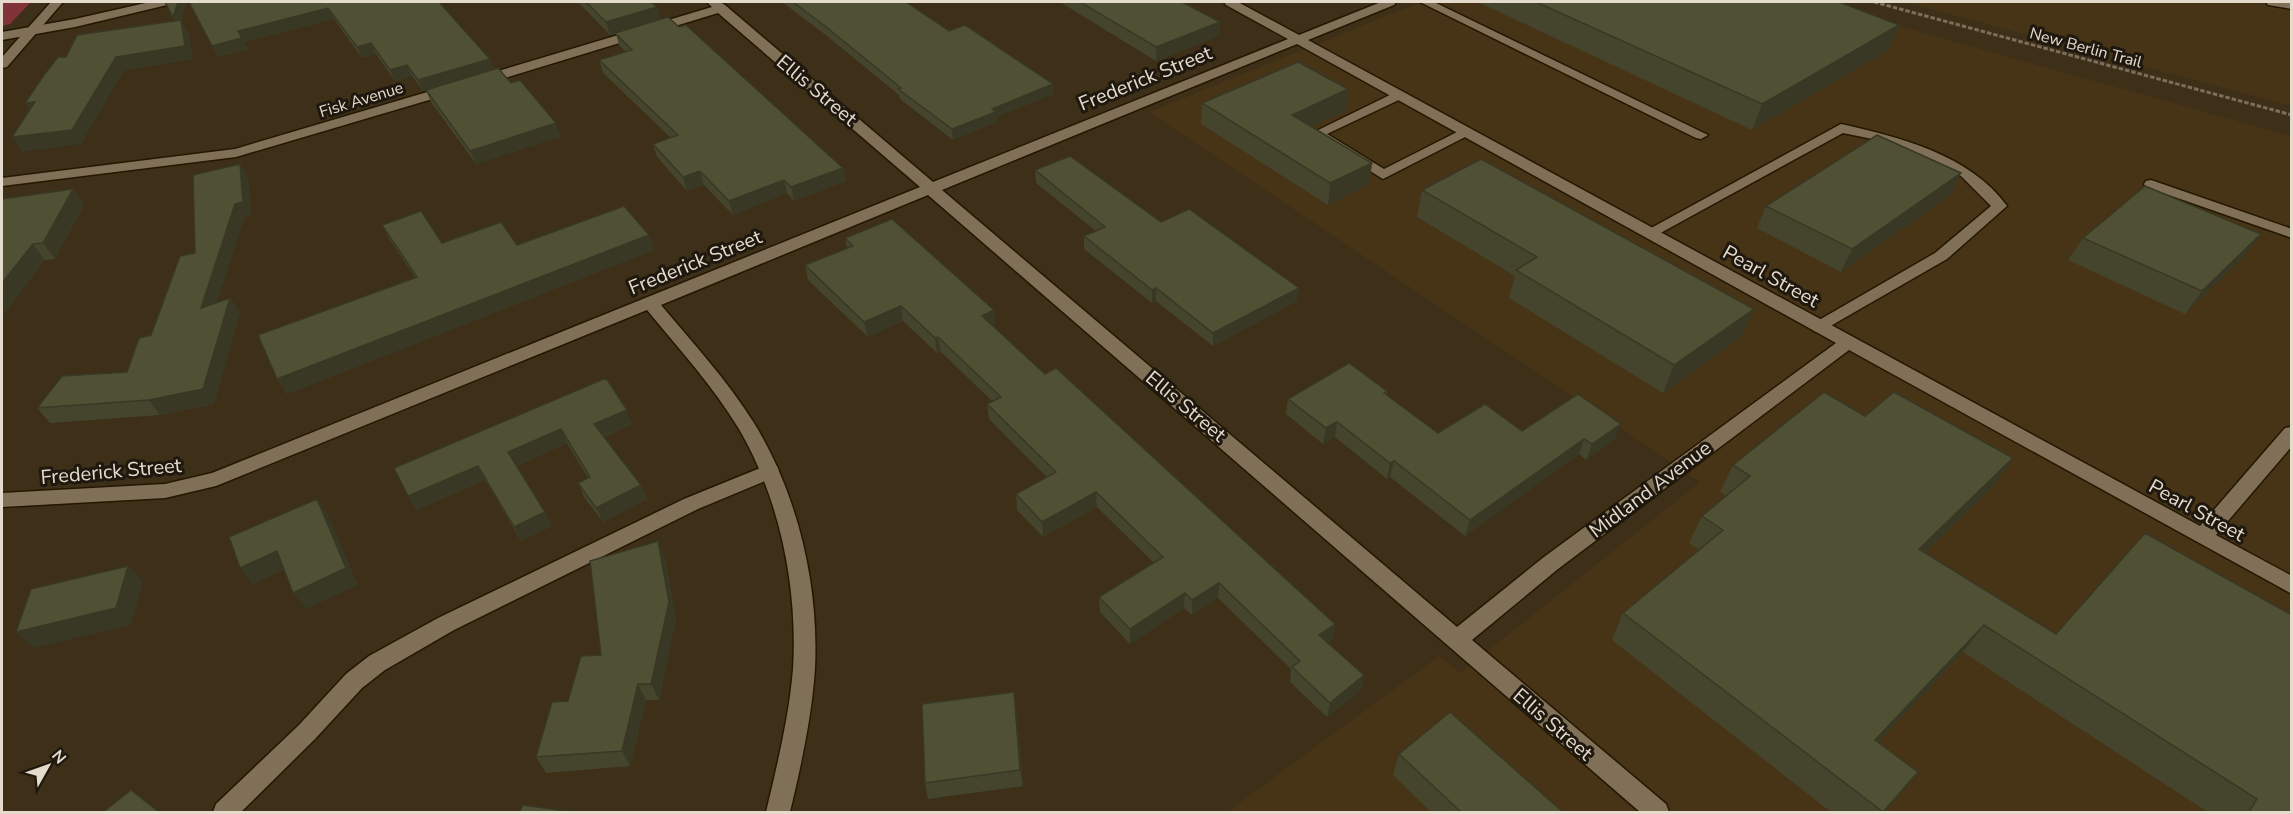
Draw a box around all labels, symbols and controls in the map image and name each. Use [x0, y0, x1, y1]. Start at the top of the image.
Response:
street label: New Berlin Trail [2027, 22, 2145, 74]
street label: Frederick Street [1075, 39, 1217, 117]
street label: Ellis Street [771, 49, 863, 133]
street label: Fisk Avenue [317, 77, 406, 123]
street label: Frederick Street [625, 223, 767, 301]
street label: Pearl Street [1718, 239, 1825, 314]
street label: Ellis Street [1140, 365, 1232, 449]
street label: Midland Avenue [1584, 435, 1717, 544]
street label: Frederick Street [39, 452, 184, 491]
street label: Pearl Street [2144, 473, 2251, 548]
street label: Ellis Street [1507, 682, 1599, 767]
north arrow [18, 736, 78, 796]
text: N [46, 745, 71, 769]

